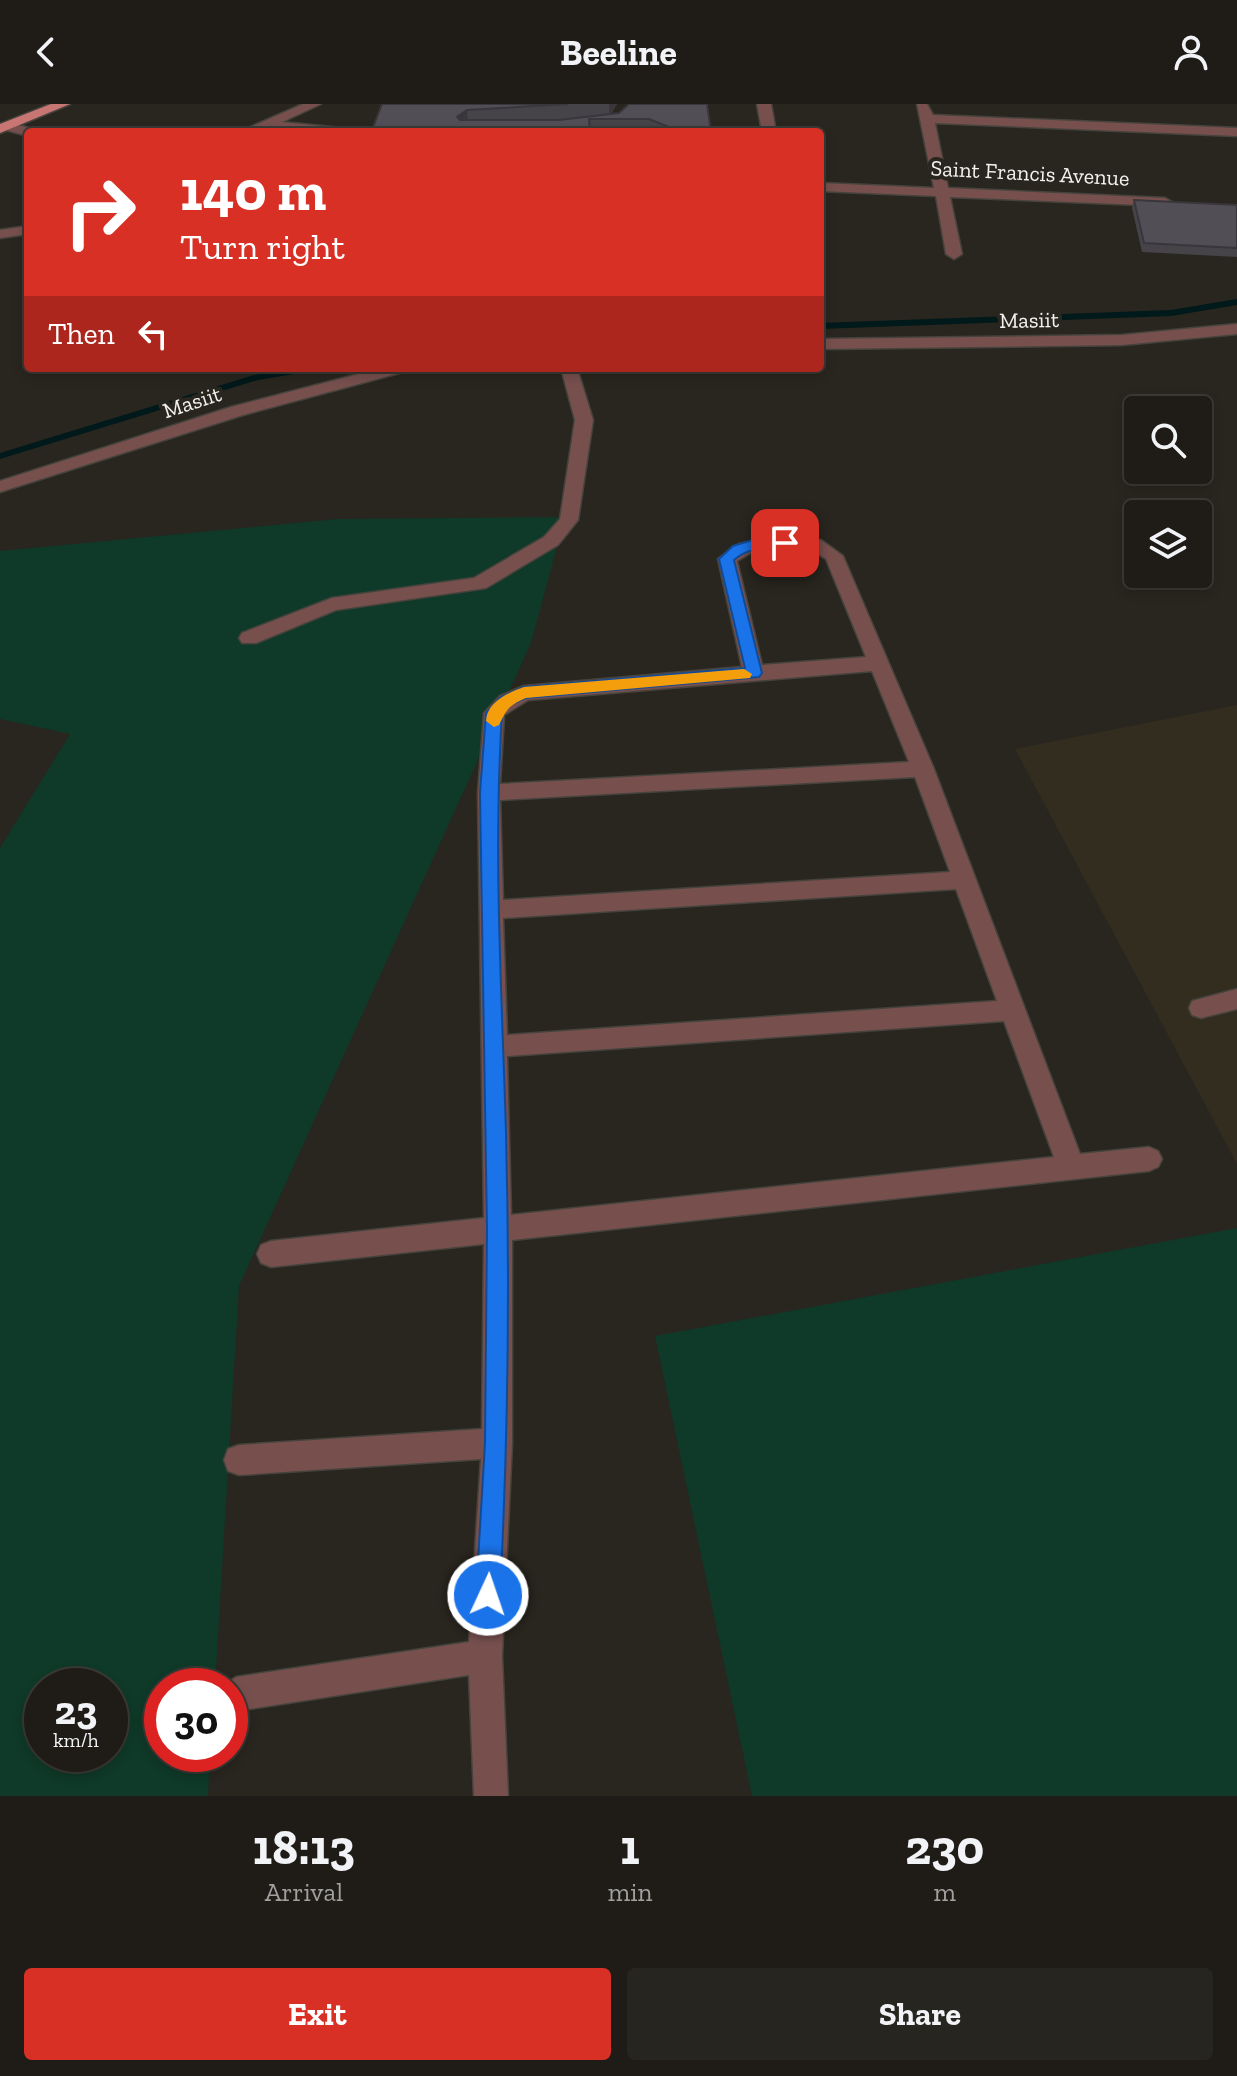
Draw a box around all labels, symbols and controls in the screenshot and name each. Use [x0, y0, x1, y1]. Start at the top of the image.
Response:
icon: back [24, 30, 68, 74]
icon: person [1169, 30, 1213, 74]
text: Beeline [560, 31, 677, 74]
street label: Saint Francis Avenue [930, 154, 1130, 192]
text: 140 m [180, 157, 326, 224]
icon: right [48, 160, 152, 264]
text: Turn right [180, 225, 345, 268]
street label: Masiit [999, 306, 1060, 334]
icon: left [131, 312, 175, 356]
text: Then [48, 316, 115, 352]
street label: Masiit [159, 380, 225, 424]
map controls [1124, 396, 1212, 588]
button: search [1124, 396, 1212, 484]
button: layers [1124, 500, 1212, 588]
pin [751, 509, 819, 577]
icon: arrive [763, 521, 807, 565]
position arrow [446, 1553, 530, 1637]
speed limit sign: 30 [144, 1668, 248, 1772]
text: 23 [55, 1686, 97, 1734]
text: km/h [53, 1728, 99, 1752]
text: 18:13 [253, 1819, 355, 1876]
text: 1 [620, 1819, 640, 1876]
text: 230 [905, 1819, 984, 1876]
text: Arrival [265, 1876, 343, 1908]
text: min [608, 1876, 652, 1908]
text: m [933, 1876, 956, 1908]
button: Exit [24, 1968, 611, 2060]
button: Share [627, 1968, 1213, 2060]

